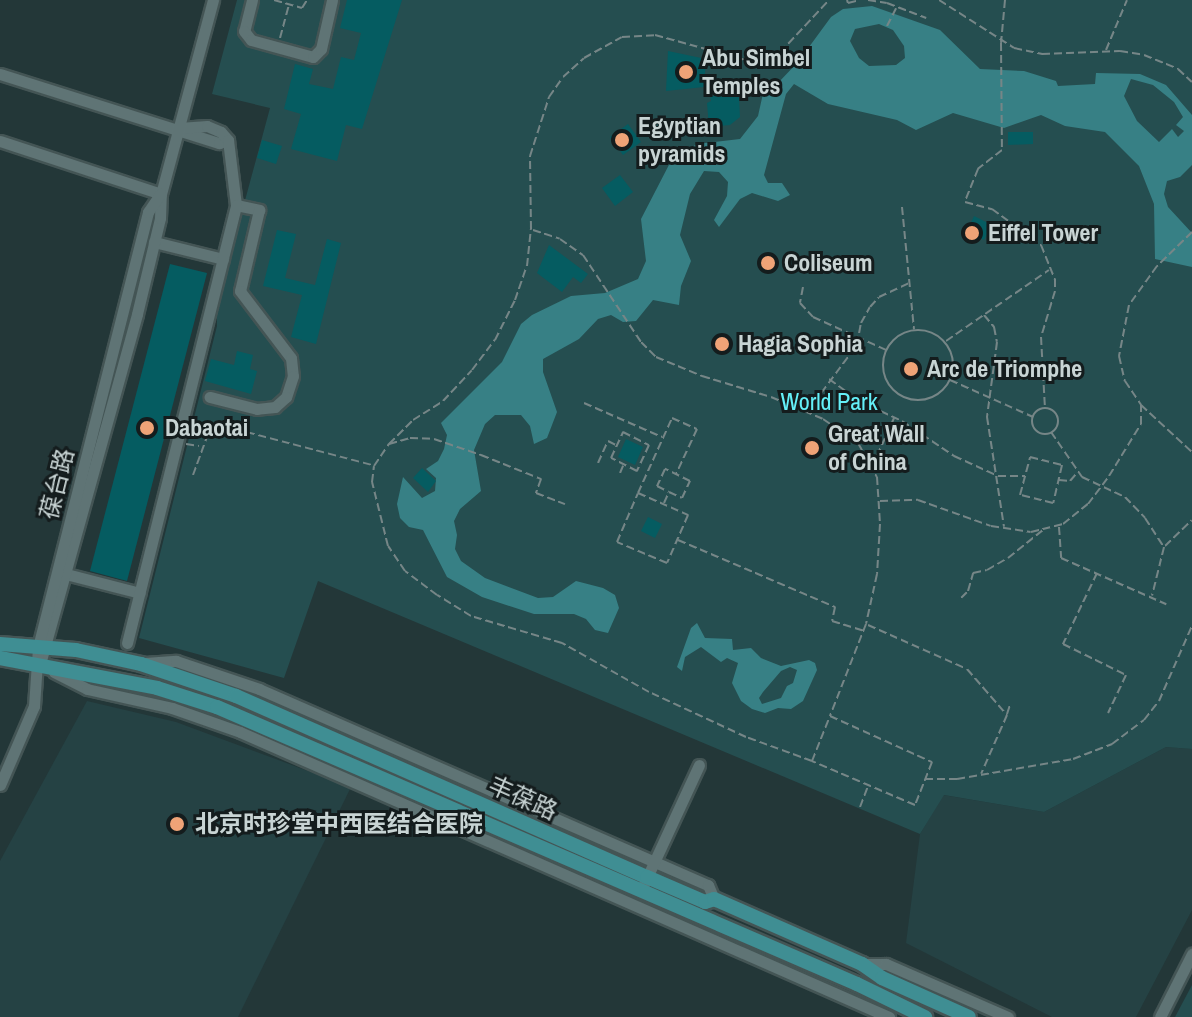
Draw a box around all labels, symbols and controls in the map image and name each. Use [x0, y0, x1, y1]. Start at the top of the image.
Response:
place label: Abu Simbel Temples [702, 44, 810, 100]
marker: Abu Simbel Temples [677, 63, 695, 81]
place label: Egyptian pyramids [638, 112, 726, 168]
marker: Egyptian pyramids [613, 131, 631, 149]
place label: Eiffel Tower [988, 219, 1098, 247]
marker: Eiffel Tower [963, 224, 981, 242]
place label: Coliseum [784, 249, 873, 277]
marker: Coliseum [759, 254, 777, 272]
place label: Hagia Sophia [738, 330, 863, 358]
marker: Hagia Sophia [713, 335, 731, 353]
place label: Arc de Triomphe [927, 355, 1082, 383]
marker: Arc de Triomphe [902, 360, 920, 378]
park label: World Park [781, 388, 877, 416]
place label: Dabaotai [165, 414, 248, 442]
marker: Dabaotai [136, 417, 158, 439]
place label: Great Wall of China [828, 420, 925, 476]
marker: Great Wall of China [803, 439, 821, 457]
street label: 葆台路 [34, 446, 80, 522]
street label: 丰葆路 [484, 770, 562, 826]
place label: 北京时珍堂中西医结合医院 [195, 810, 483, 838]
marker: 北京时珍堂中西医结合医院 [166, 813, 188, 835]

